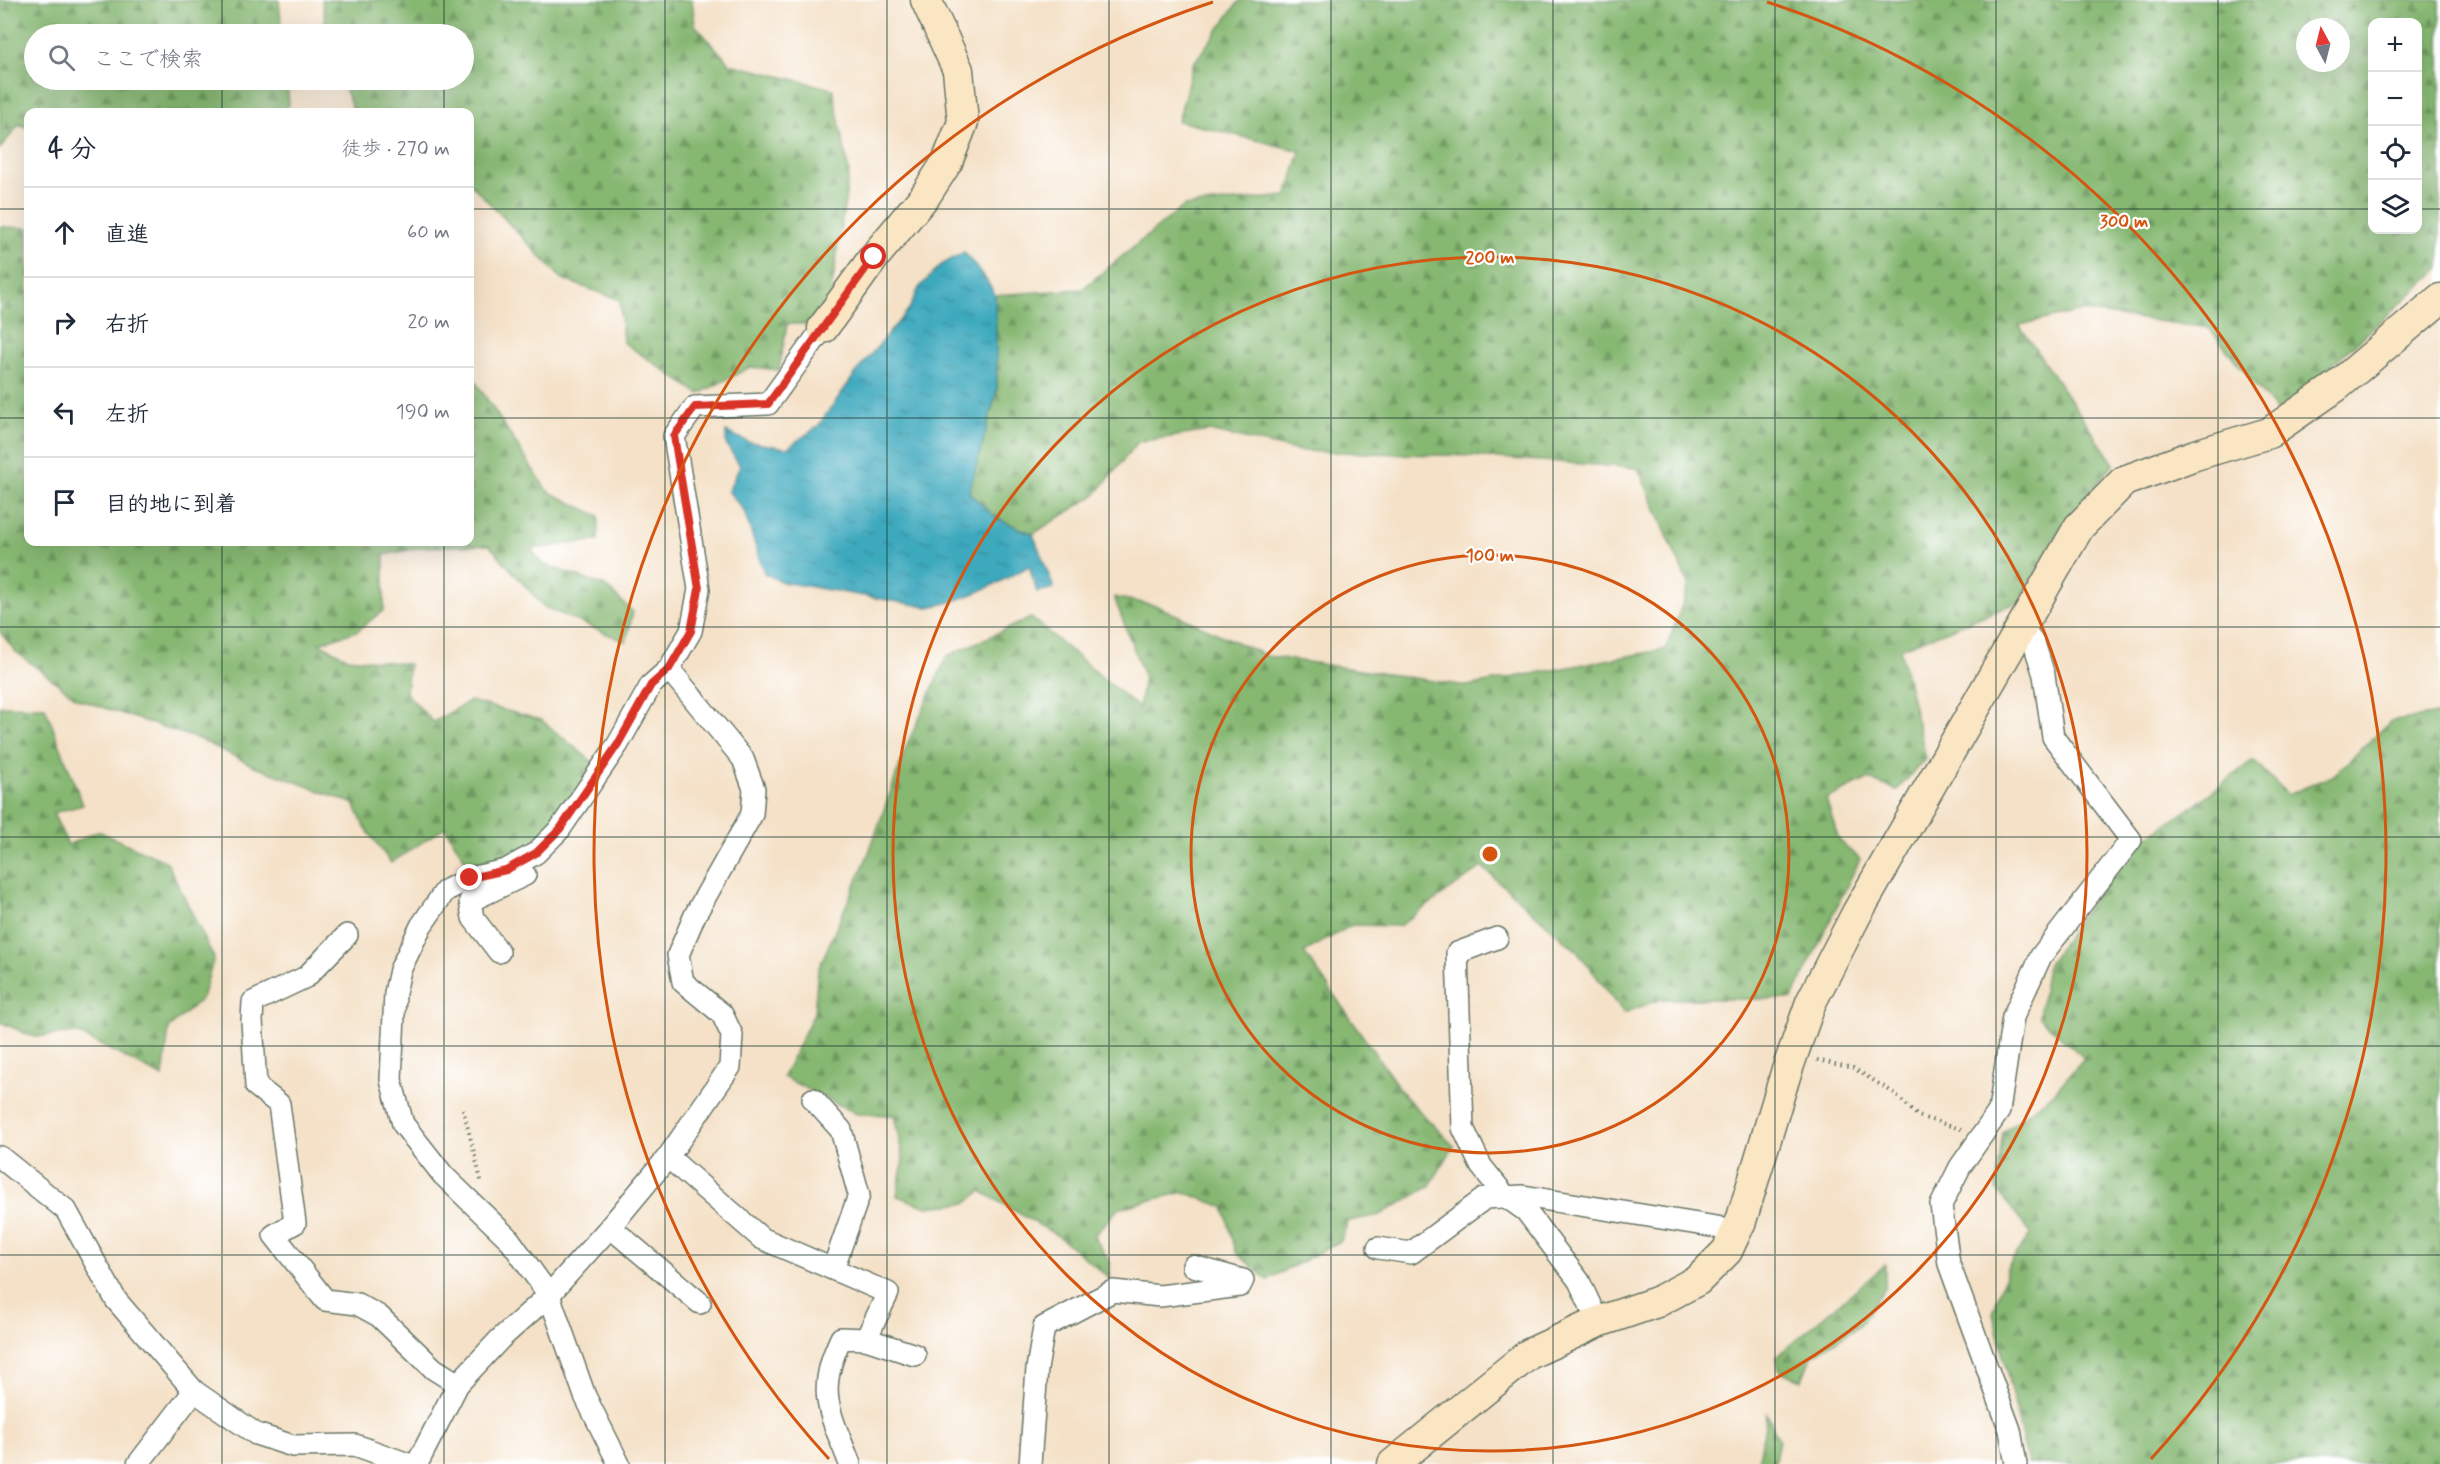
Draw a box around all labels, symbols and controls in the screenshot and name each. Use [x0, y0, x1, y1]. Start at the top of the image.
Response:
north arrow [2296, 18, 2350, 72]
map controls [2368, 18, 2422, 234]
button: + [2368, 18, 2422, 72]
search box [24, 24, 474, 90]
icon: search [45, 41, 78, 74]
text: ここで検索 [93, 46, 203, 74]
button: − [2368, 72, 2422, 126]
button: locate [2368, 126, 2422, 180]
text: 4 分 [48, 133, 96, 167]
text: 徒歩 · 270 m [341, 136, 450, 163]
button: layers [2368, 180, 2422, 234]
text: 300 m [2100, 210, 2148, 234]
icon: ahead [48, 216, 81, 249]
text: 60 m [407, 219, 450, 246]
text: 直進 [105, 221, 149, 249]
route start [860, 243, 886, 269]
text: 200 m [1465, 246, 1515, 270]
icon: right [48, 306, 81, 339]
text: 20 m [407, 309, 450, 336]
text: 右折 [105, 311, 149, 339]
icon: left [48, 396, 81, 429]
text: 190 m [396, 399, 450, 426]
text: 左折 [105, 401, 149, 429]
icon: arrive [48, 486, 81, 519]
text: 目的地に到着 [105, 491, 237, 519]
text: 100 m [1466, 544, 1514, 568]
centre of rings [1480, 844, 1500, 864]
route end [456, 864, 482, 890]

